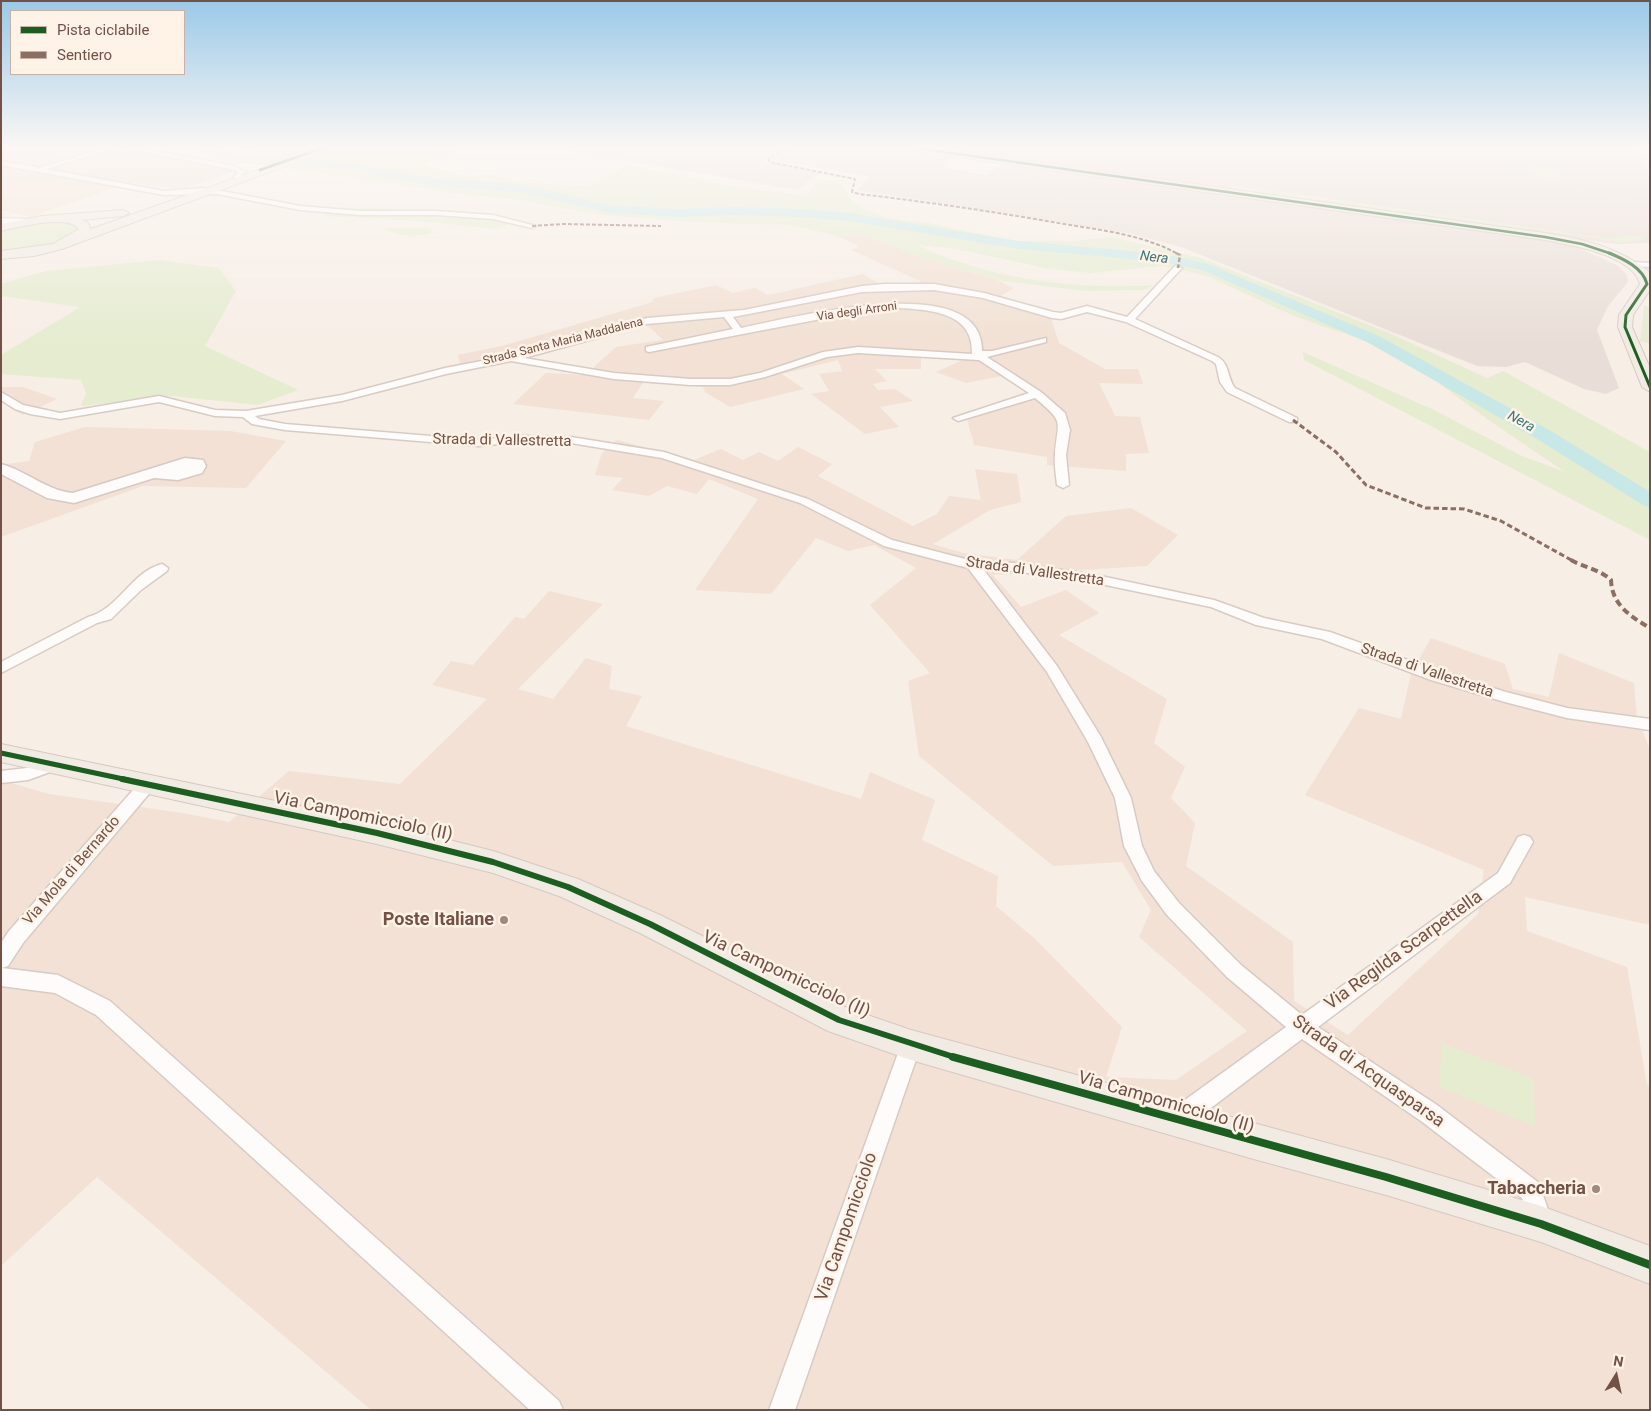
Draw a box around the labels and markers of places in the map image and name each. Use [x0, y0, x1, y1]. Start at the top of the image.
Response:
place label: Poste Italiane [383, 909, 494, 931]
marker: Poste Italiane [498, 914, 510, 926]
place label: Tabaccheria [1487, 1178, 1586, 1200]
marker: Tabaccheria [1590, 1183, 1602, 1195]

